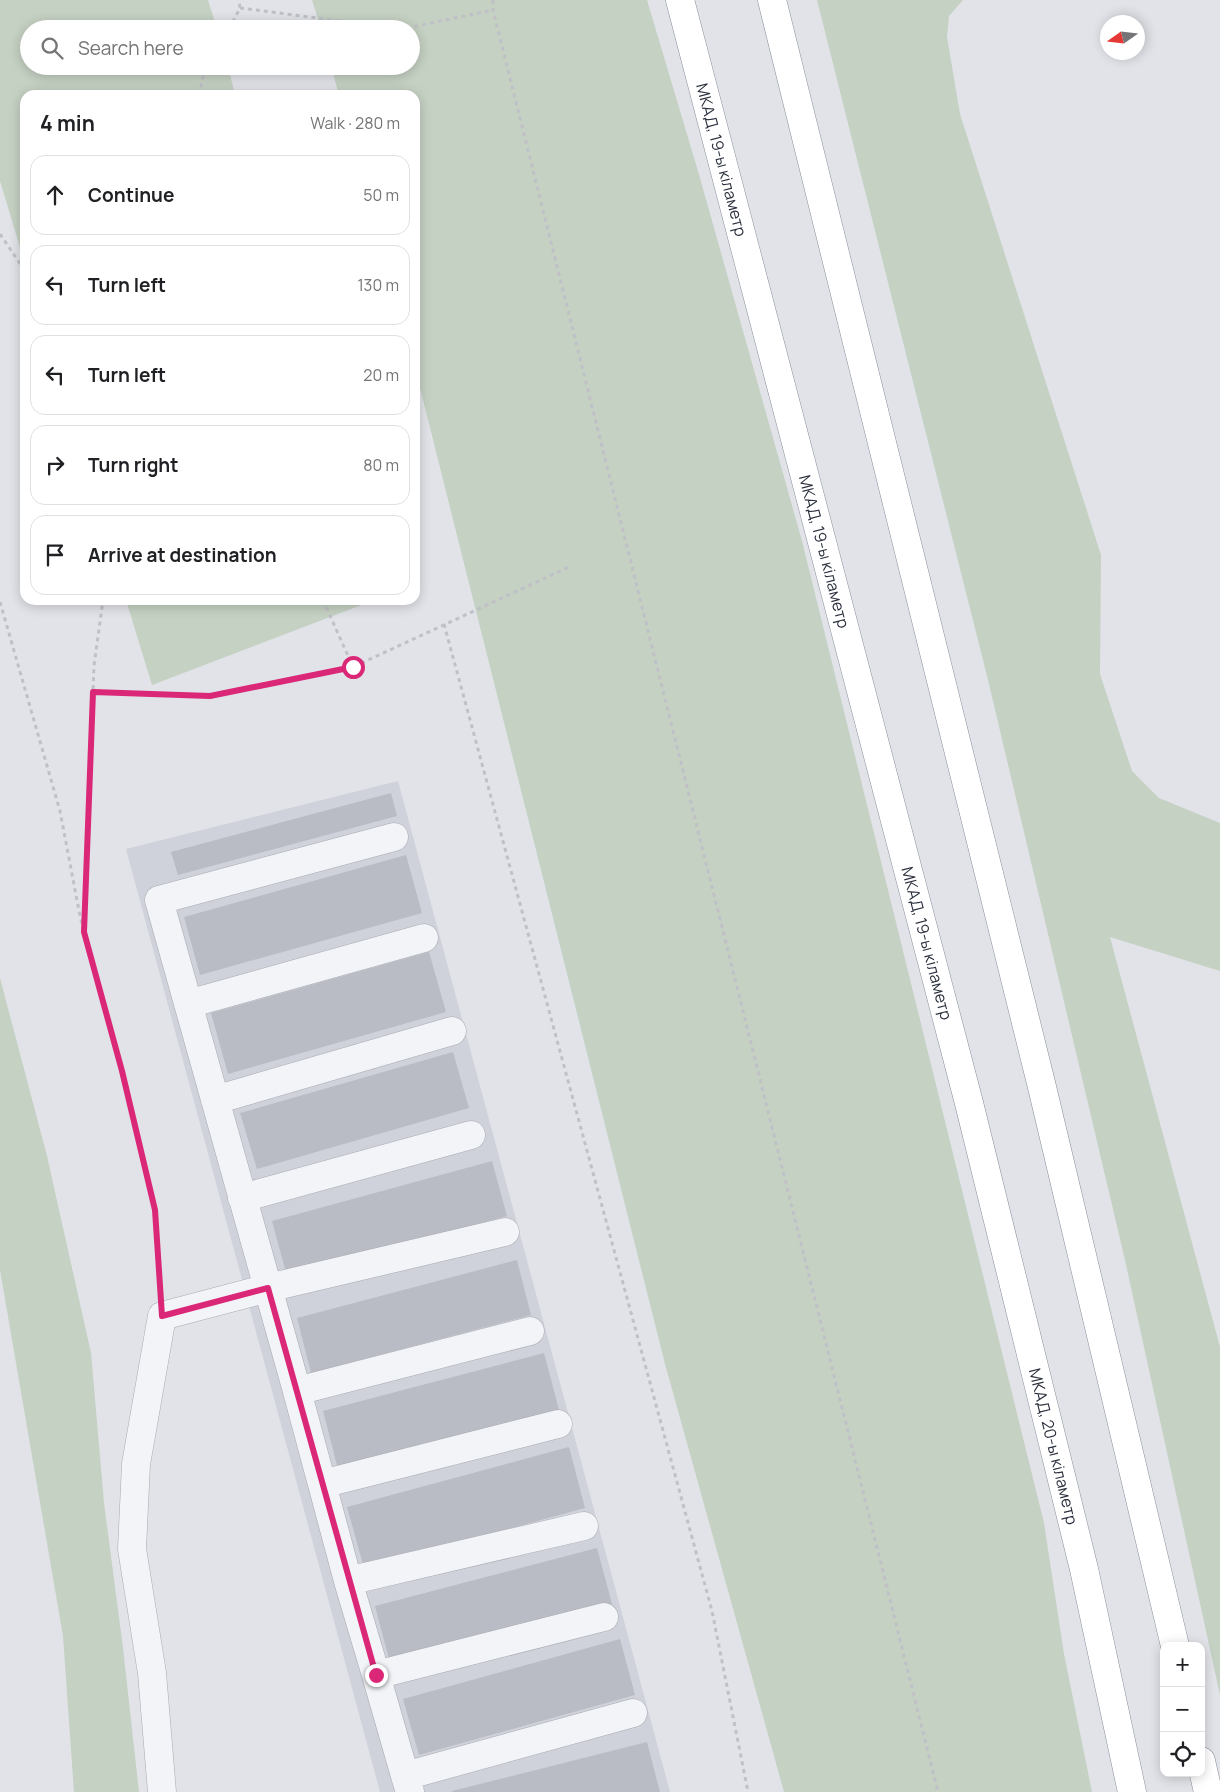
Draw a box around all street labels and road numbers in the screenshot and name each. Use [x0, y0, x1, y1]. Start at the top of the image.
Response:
street label: МКАД, 19-ы кіламетр [691, 81, 752, 239]
street label: МКАД, 19-ы кіламетр [794, 472, 855, 630]
street label: МКАД, 19-ы кіламетр [897, 864, 958, 1022]
street label: МКАД, 20-ы кіламетр [1024, 1366, 1084, 1527]

